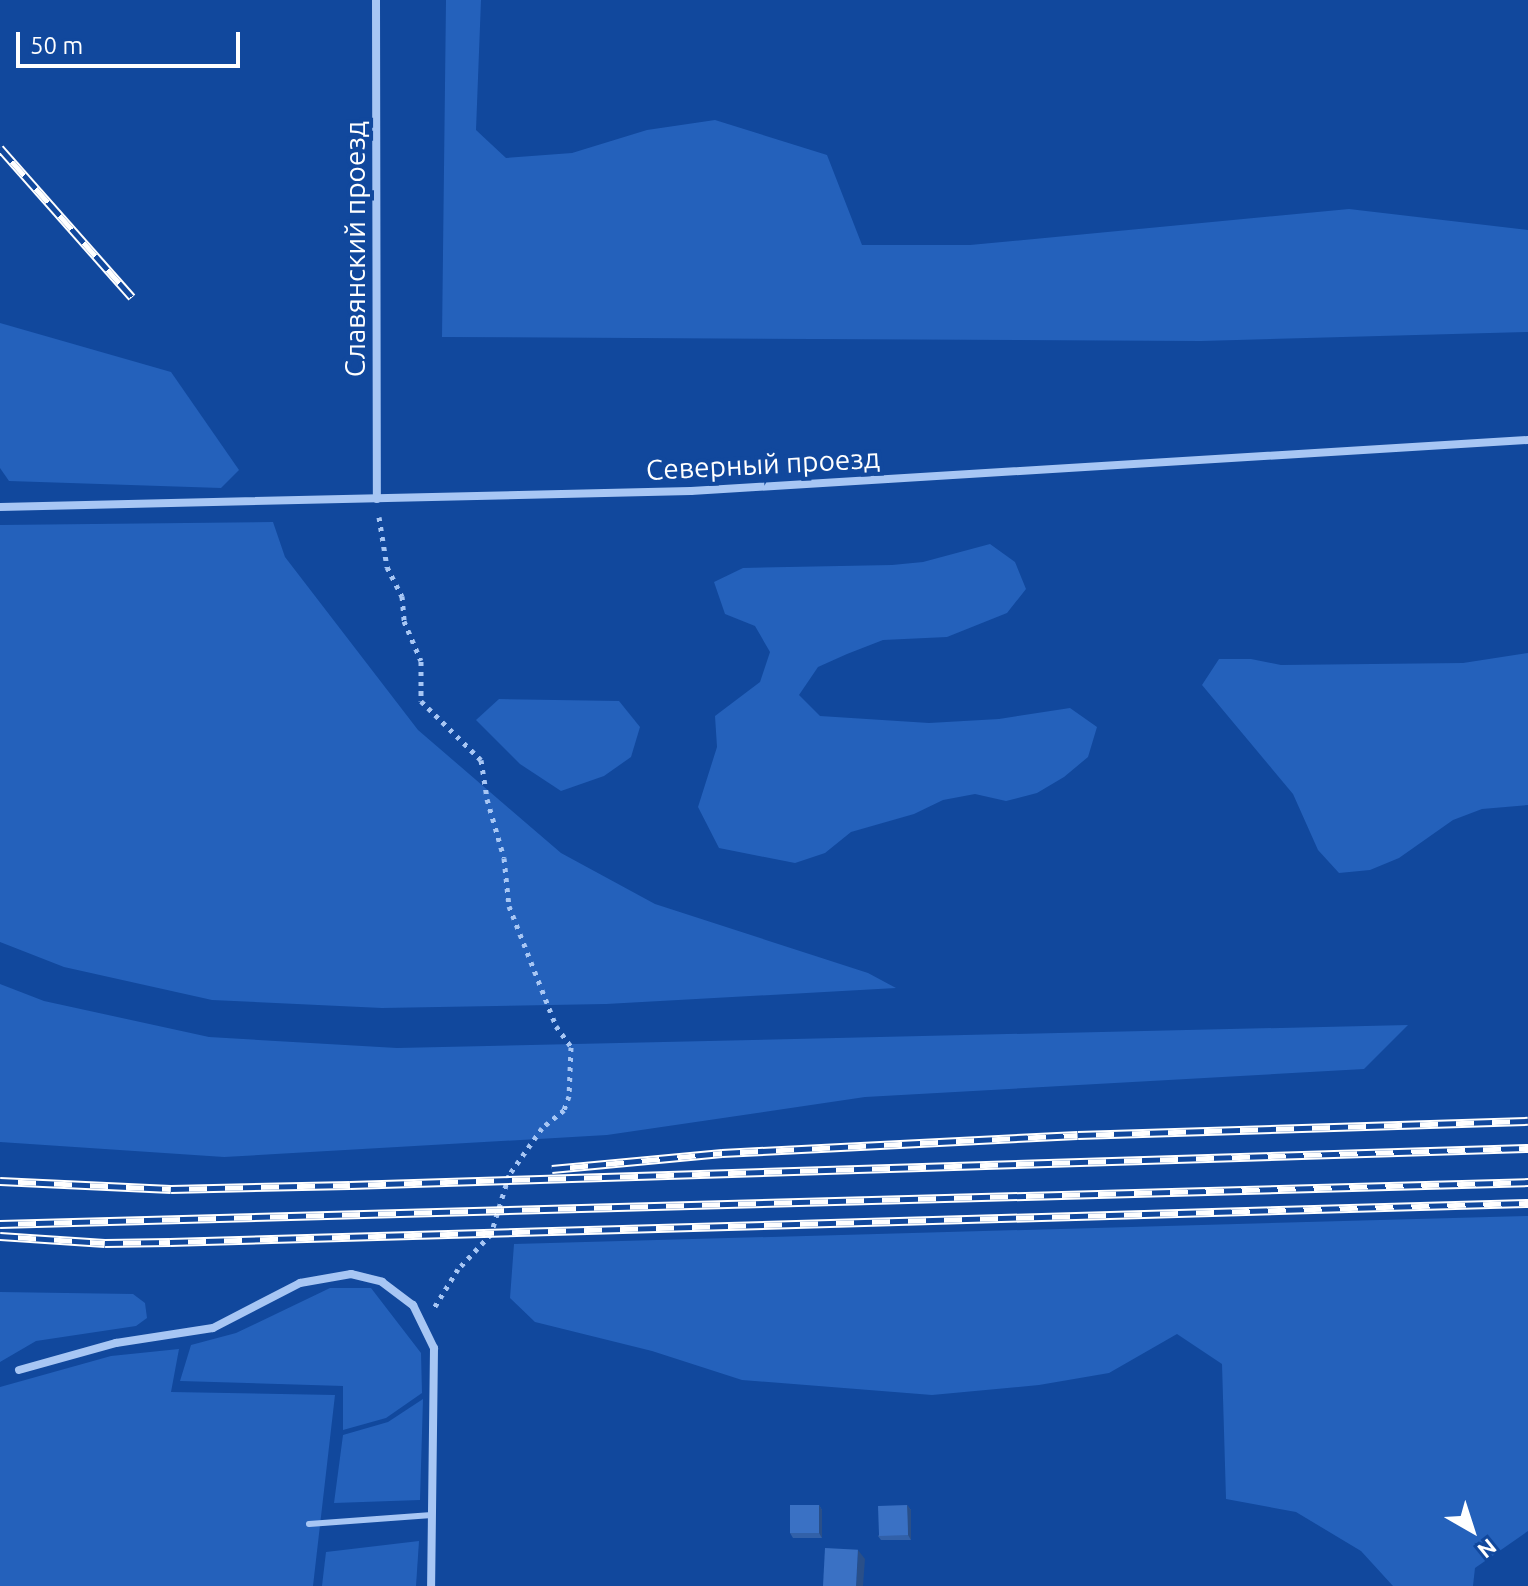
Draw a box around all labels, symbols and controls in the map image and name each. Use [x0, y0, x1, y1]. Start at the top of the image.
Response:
scale bar [20, 16, 244, 66]
text: 50 m [30, 32, 83, 59]
street label: Славянский проезд [338, 121, 372, 377]
street label: Северный проезд [645, 441, 881, 487]
north arrow [1432, 1490, 1512, 1570]
text: N [1473, 1534, 1502, 1564]

